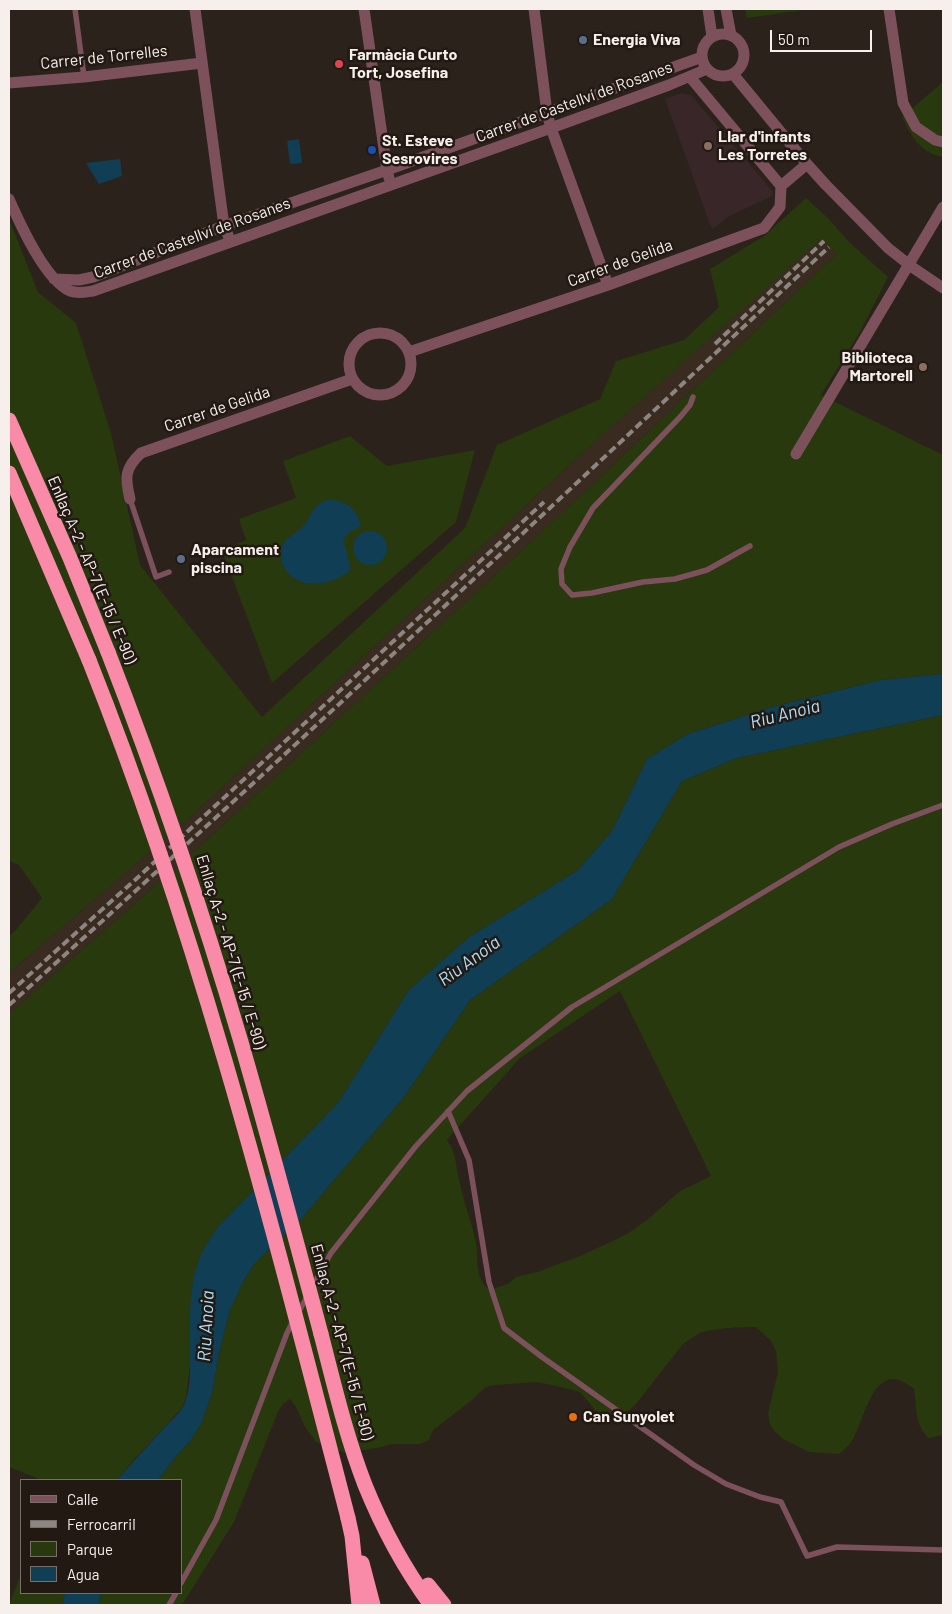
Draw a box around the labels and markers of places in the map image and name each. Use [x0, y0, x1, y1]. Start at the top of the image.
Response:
place label: Energia Viva [593, 30, 681, 50]
marker: Energia Viva [577, 34, 589, 46]
place label: Farmàcia Curto Tort, Josefina [349, 45, 457, 83]
marker: Farmàcia Curto Tort, Josefina [333, 58, 345, 70]
place label: Llar d'infants Les Torretes [718, 127, 811, 165]
place label: St. Esteve Sesrovires [382, 131, 458, 169]
marker: Llar d'infants Les Torretes [702, 140, 714, 152]
marker: St. Esteve Sesrovires [366, 144, 378, 156]
place label: Biblioteca Martorell [842, 348, 913, 386]
marker: Biblioteca Martorell [917, 361, 929, 373]
place label: Aparcament piscina [191, 540, 279, 578]
marker: Aparcament piscina [175, 553, 187, 565]
place label: Can Sunyolet [583, 1407, 675, 1427]
marker: Can Sunyolet [567, 1411, 579, 1423]

